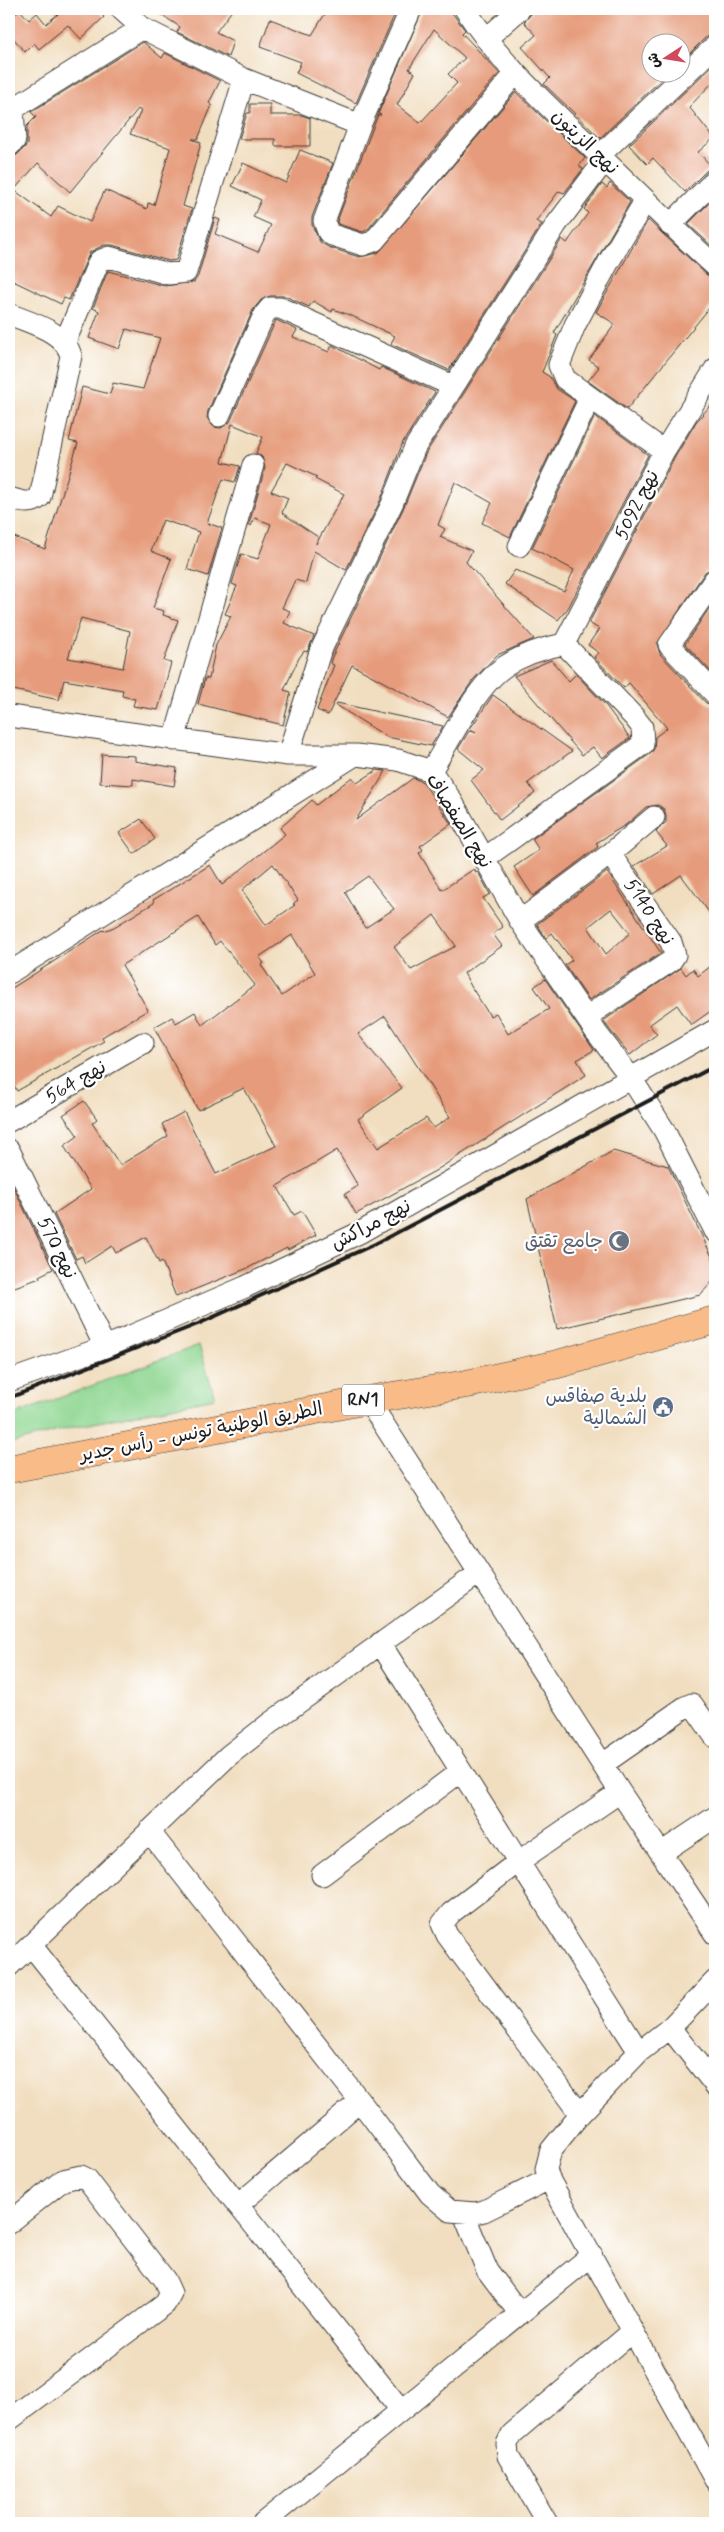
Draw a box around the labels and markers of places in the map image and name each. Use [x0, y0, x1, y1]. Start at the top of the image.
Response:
place label: جامع تقتق [525, 1229, 603, 1254]
mosque icon: جامع تقتق [607, 1229, 631, 1253]
place label: بلدية صفاقس الشمالية [545, 1384, 647, 1431]
public building icon: بلدية صفاقس الشمالية [651, 1395, 675, 1419]

